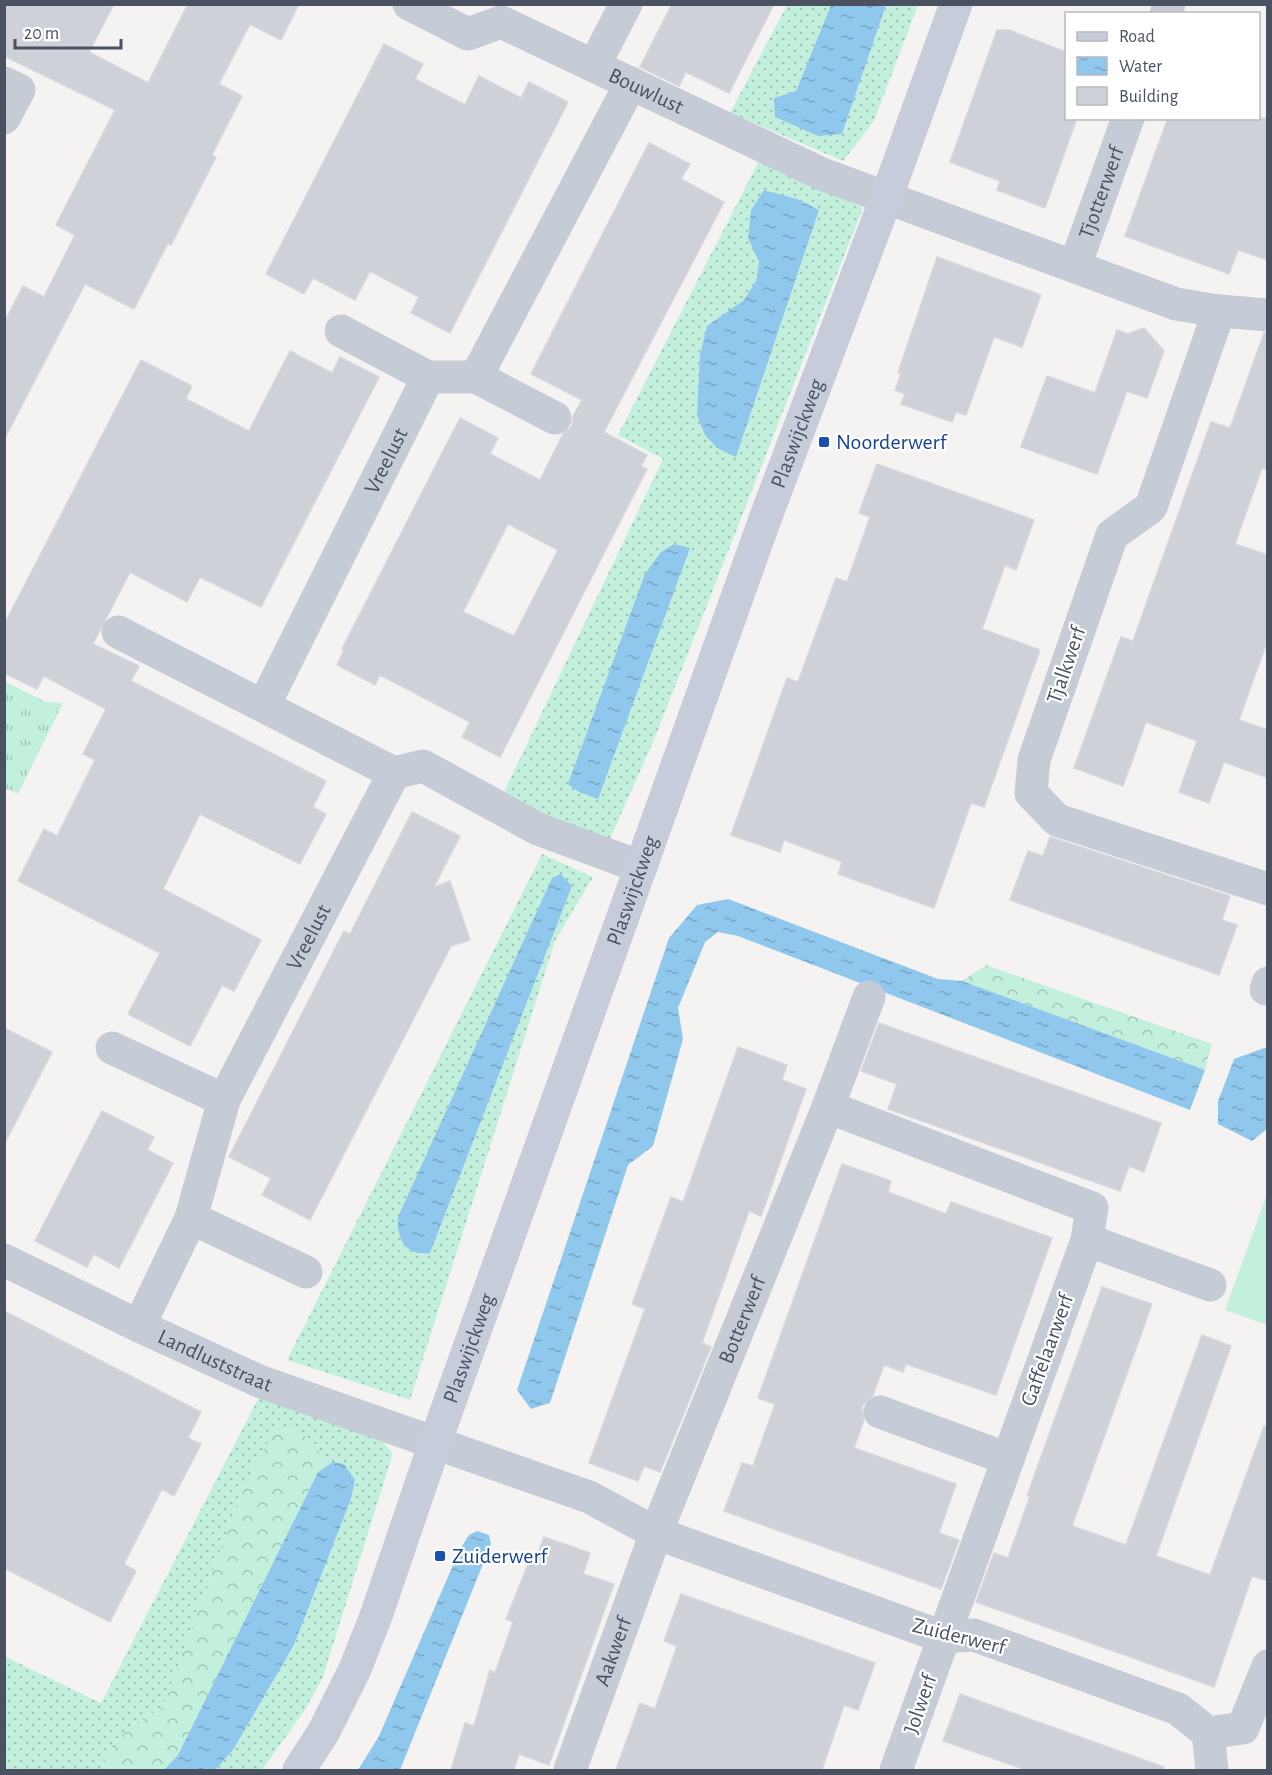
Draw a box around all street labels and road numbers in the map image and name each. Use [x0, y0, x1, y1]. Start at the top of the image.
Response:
street label: Bouwlust [605, 64, 687, 118]
street label: Tjotterwerf [1075, 142, 1128, 242]
street label: Plaswijckweg [767, 376, 828, 491]
street label: Vreelust [360, 424, 412, 497]
street label: Tjalkwerf [1043, 622, 1090, 706]
street label: Plaswijckweg [603, 833, 662, 948]
street label: Vreelust [283, 901, 335, 974]
street label: Botterwerf [715, 1272, 770, 1367]
street label: Plaswijckweg [439, 1290, 499, 1406]
street label: Gaffelaarwerf [1017, 1290, 1078, 1409]
street label: Landluststraat [155, 1325, 275, 1396]
street label: Aakwerf [590, 1613, 636, 1689]
street label: Zuiderwerf [910, 1614, 1009, 1659]
street label: Jolwerf [900, 1670, 941, 1736]

